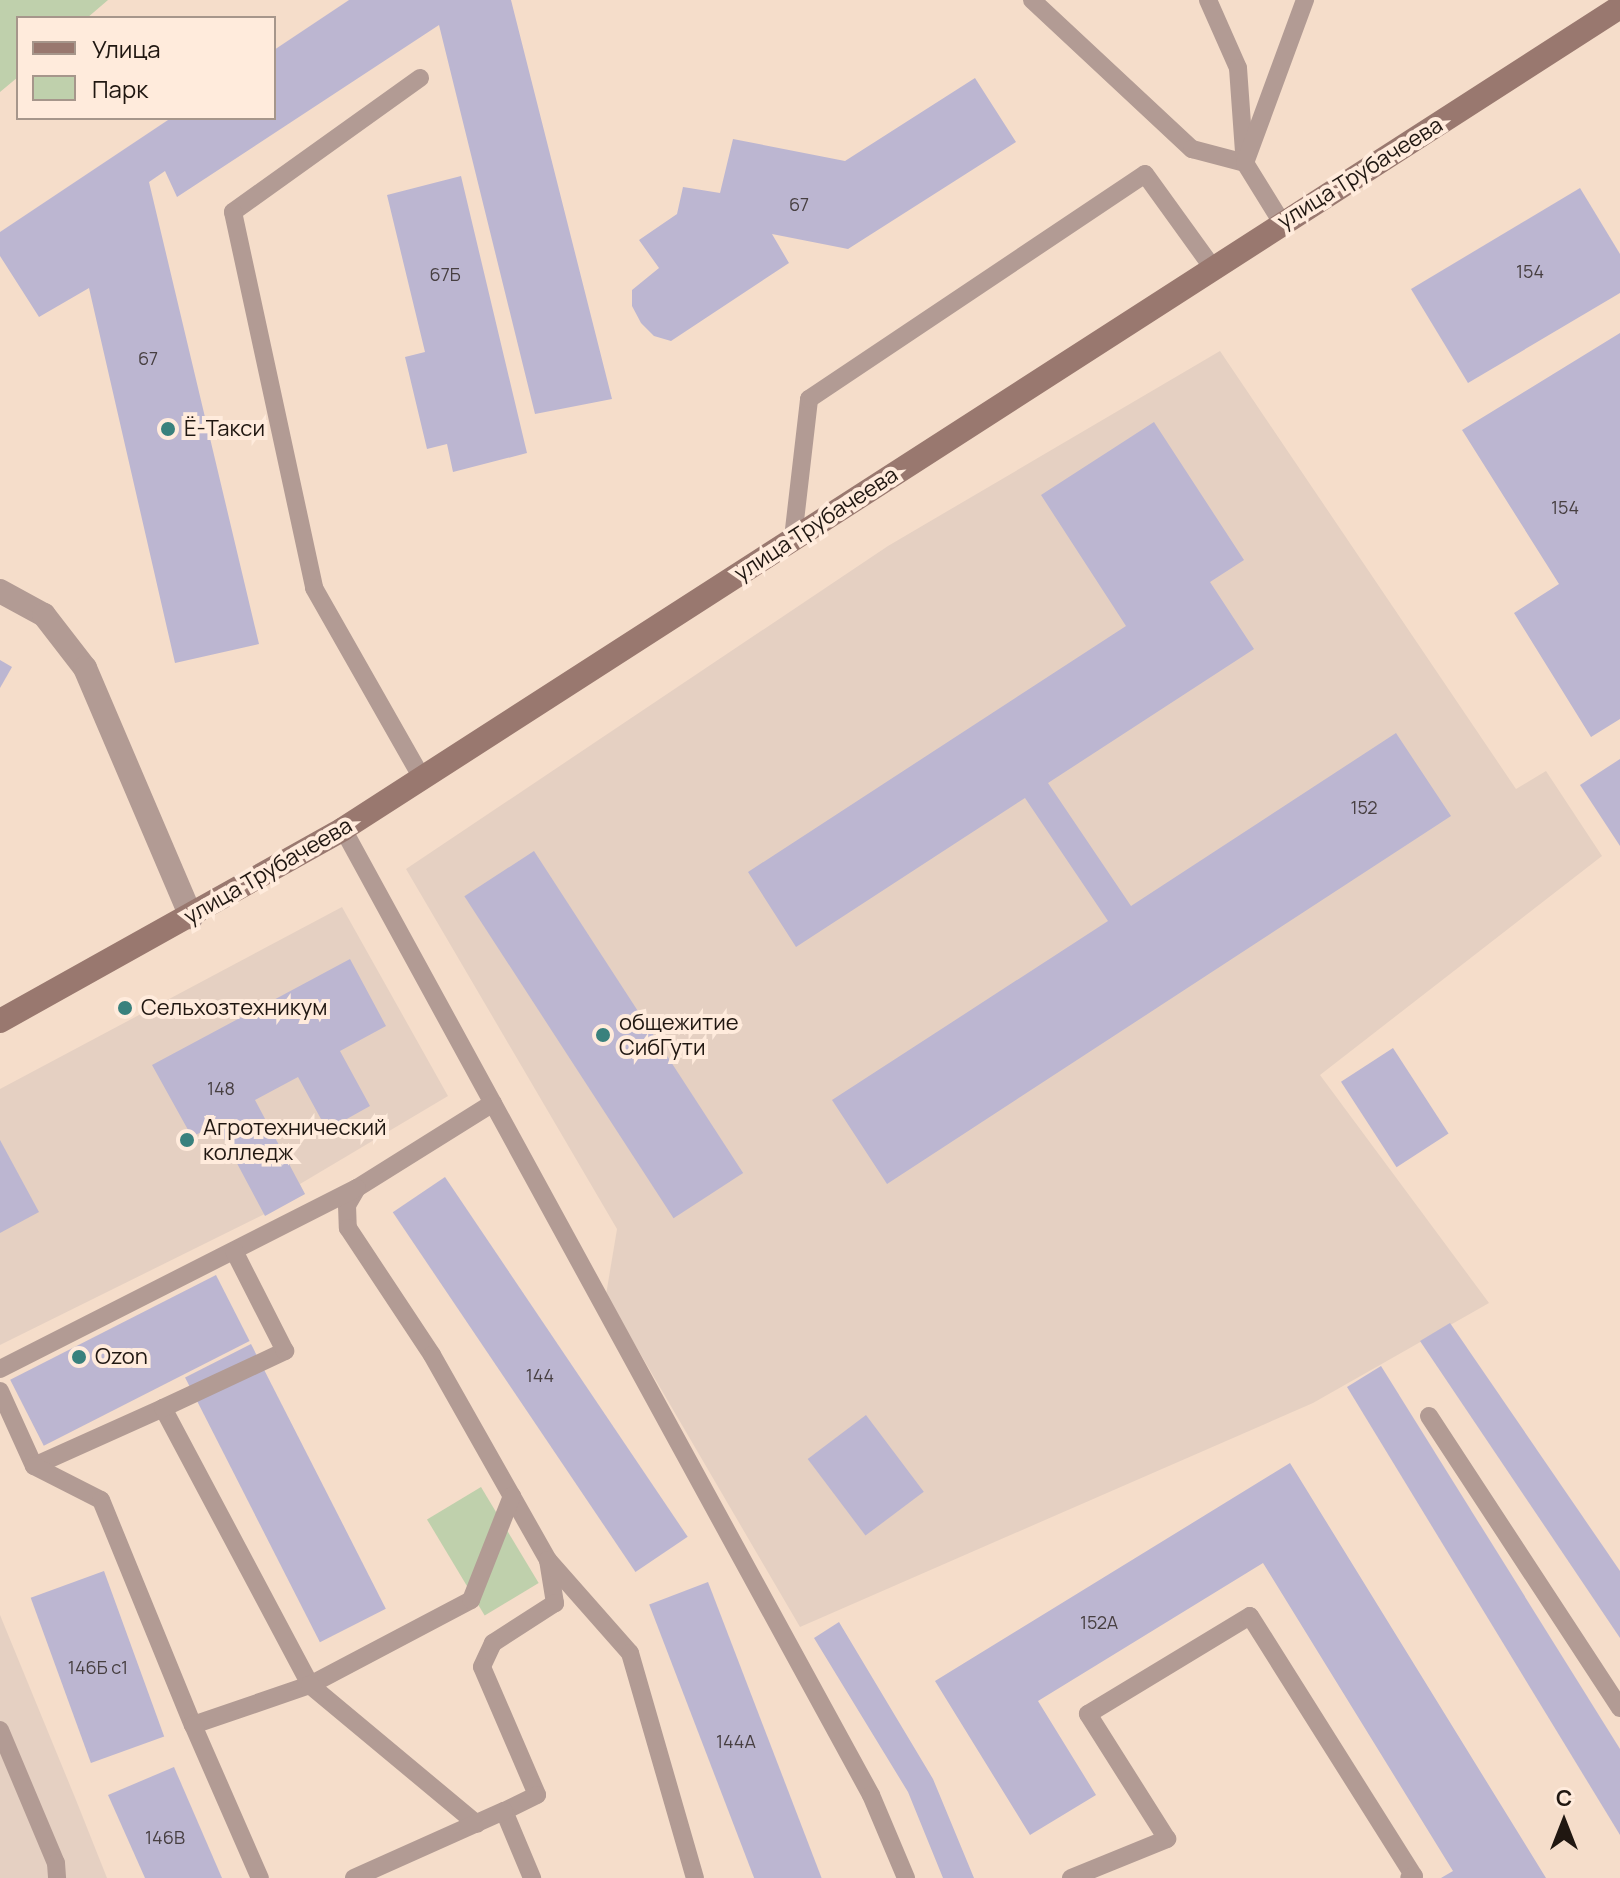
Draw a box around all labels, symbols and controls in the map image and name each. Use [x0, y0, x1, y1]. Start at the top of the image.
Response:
legend [16, 16, 276, 120]
text: Улица [92, 32, 161, 65]
text: Парк [92, 72, 148, 105]
street label: улица Трубачеева [1273, 112, 1447, 234]
house number: 67 [789, 193, 809, 215]
house number: 154 [1516, 260, 1544, 282]
house number: 67Б [429, 263, 461, 285]
house number: 67 [138, 347, 158, 369]
place label: Ё-Такси [184, 416, 265, 442]
marker: Ё-Такси [159, 420, 177, 438]
street label: улица Трубачеева [729, 461, 903, 587]
house number: 154 [1551, 496, 1579, 518]
house number: 152 [1350, 796, 1378, 818]
street label: улица Трубачеева [179, 812, 357, 930]
place label: Сельхозтехникум [141, 995, 328, 1021]
marker: Сельхозтехникум [116, 999, 134, 1017]
place label: общежитие СибГути [619, 1009, 739, 1060]
marker: общежитие СибГути [594, 1026, 612, 1044]
house number: 148 [207, 1077, 235, 1099]
place label: Агротехнический колледж [203, 1114, 387, 1166]
marker: Агротехнический колледж [178, 1131, 196, 1149]
place label: Ozon [95, 1344, 148, 1370]
marker: Ozon [70, 1348, 88, 1366]
house number: 144 [526, 1364, 554, 1386]
house number: 152А [1080, 1611, 1118, 1633]
house number: 146Б с1 [68, 1656, 128, 1678]
house number: 144А [716, 1730, 756, 1752]
north arrow [1524, 1782, 1604, 1862]
text: С [1556, 1783, 1572, 1813]
house number: 146В [145, 1826, 185, 1848]

